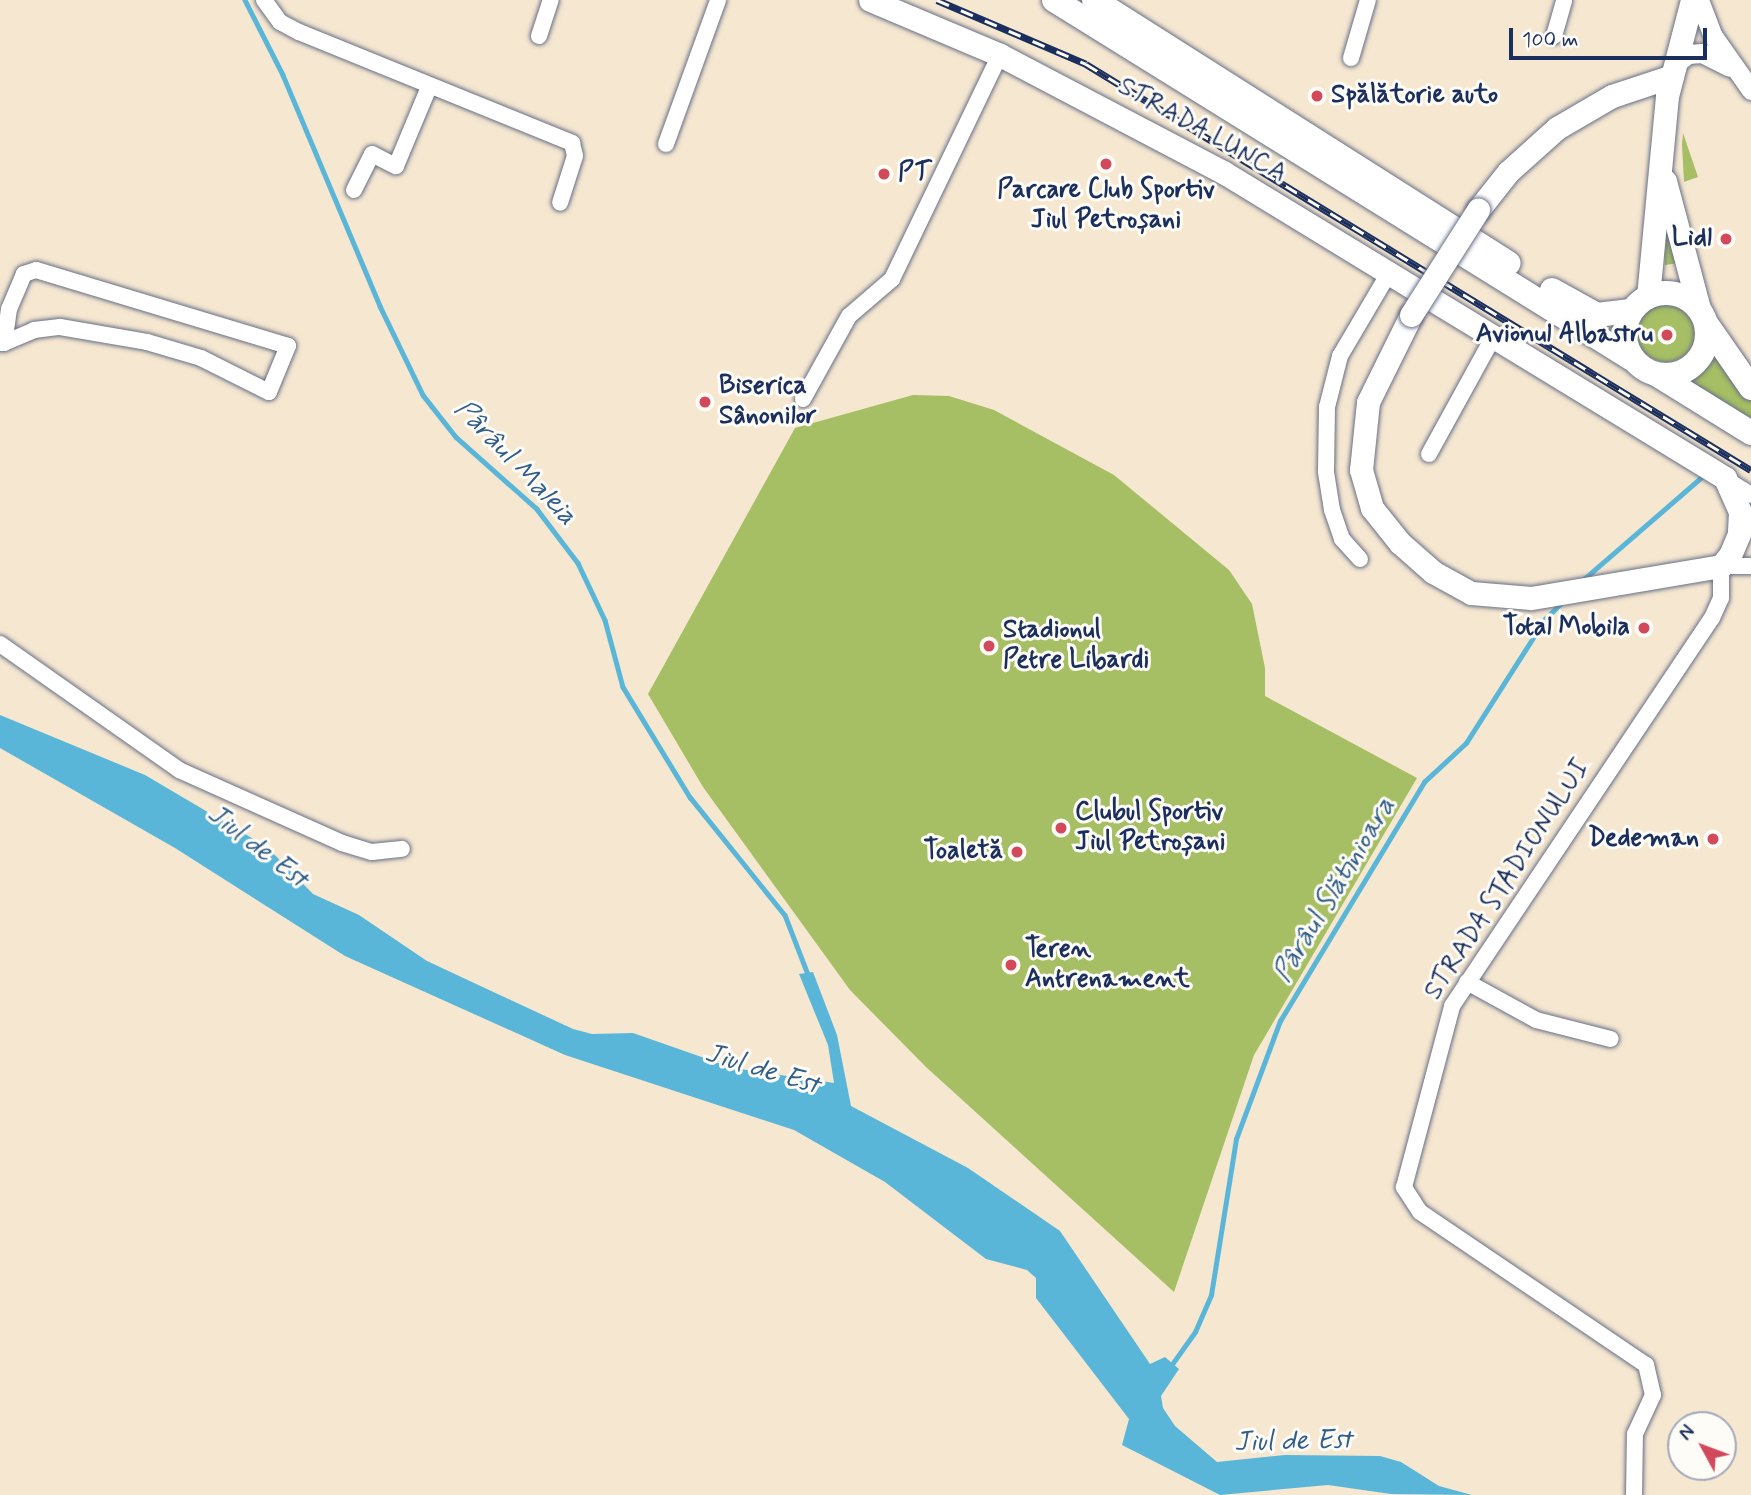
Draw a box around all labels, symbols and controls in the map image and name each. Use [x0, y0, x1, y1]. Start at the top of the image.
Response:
scale bar [1513, 14, 1711, 58]
text: 100 m [1522, 26, 1578, 54]
street label: STRADA LUNCA [1111, 71, 1293, 191]
place label: Spălătorie auto [1331, 80, 1498, 112]
marker: Spălătorie auto [1309, 88, 1325, 104]
marker: Parcare Club Sportiv Jiul Petroșani [1098, 156, 1114, 172]
place label: PT [898, 158, 931, 190]
marker: PT [876, 166, 892, 182]
place label: Parcare Club Sportiv Jiul Petroșani [993, 175, 1219, 236]
place label: Lidl [1672, 223, 1712, 255]
marker: Lidl [1718, 231, 1734, 247]
place label: Avionul Albastru [1478, 319, 1653, 351]
marker: Avionul Albastru [1659, 327, 1675, 343]
place label: Biserica Sânonilor [719, 371, 817, 432]
water label: Pârâul Maleia [447, 393, 583, 533]
marker: Biserica Sânonilor [697, 394, 713, 410]
place label: Total Mobila [1499, 612, 1630, 644]
place label: Stadionul Petre Libardi [1003, 615, 1149, 676]
marker: Total Mobila [1636, 620, 1652, 636]
marker: Stadionul Petre Libardi [981, 638, 997, 654]
street label: STRADA STADIONULUI [1420, 757, 1596, 1003]
water label: Pârâul Slătinioara [1266, 790, 1404, 990]
place label: Clubul Sportiv Jiul Petroșani [1075, 797, 1226, 858]
water label: Jiul de Est [201, 798, 313, 896]
marker: Clubul Sportiv Jiul Petroșani [1053, 820, 1069, 836]
place label: Dedeman [1588, 823, 1699, 855]
marker: Dedeman [1705, 831, 1721, 847]
place label: Toaletă [924, 836, 1003, 868]
marker: Toaletă [1009, 844, 1025, 860]
place label: Teren Antrenament [1025, 934, 1190, 996]
marker: Teren Antrenament [1003, 957, 1019, 973]
water label: Jiul de Est [701, 1037, 823, 1103]
north arrow [1667, 1411, 1737, 1481]
text: N [1674, 1420, 1701, 1446]
water label: Jiul de Est [1234, 1424, 1352, 1460]

